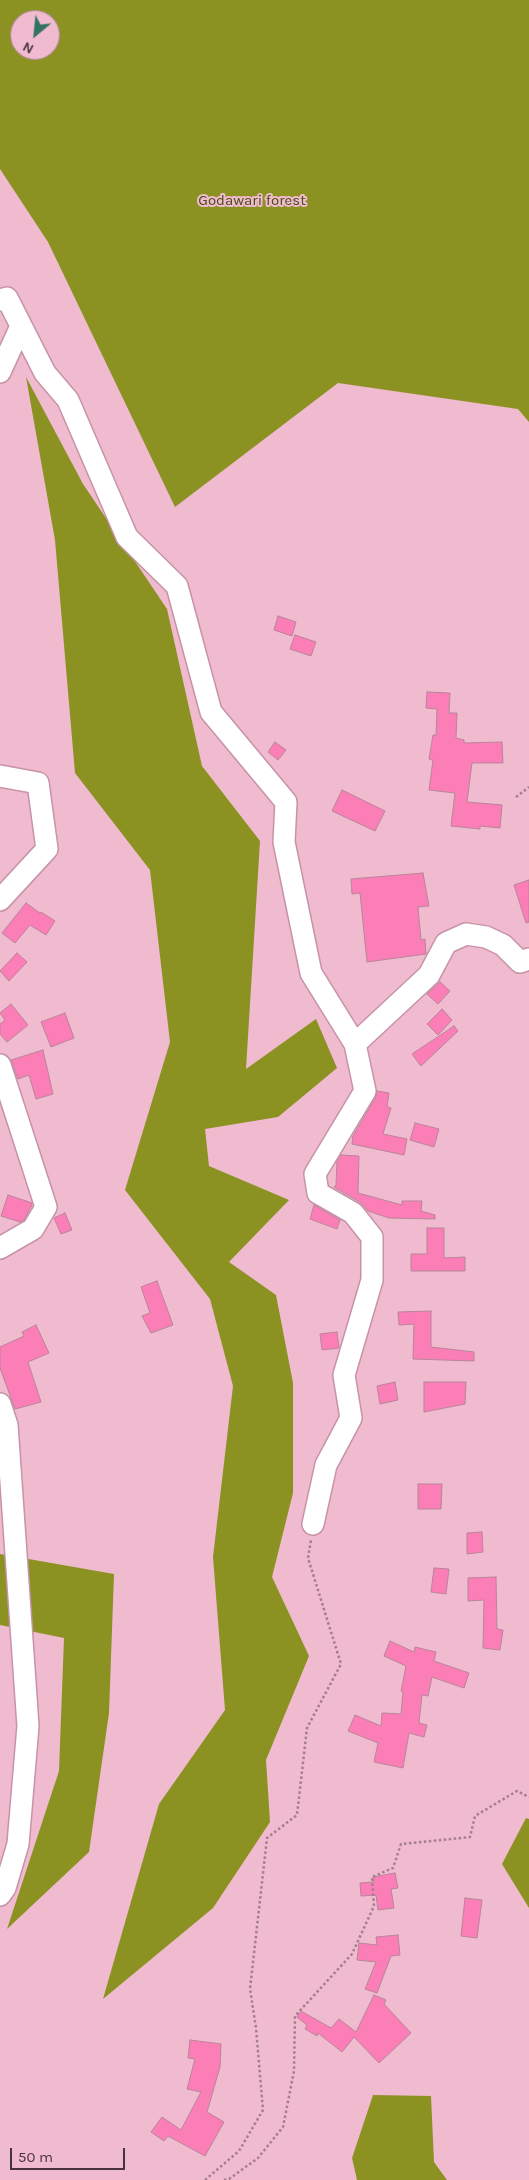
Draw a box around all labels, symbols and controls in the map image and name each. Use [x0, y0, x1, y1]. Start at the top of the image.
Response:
north arrow [10, 10, 60, 60]
text: N [20, 38, 37, 58]
park label: Godawari forest [198, 192, 306, 210]
scale bar [12, 2138, 128, 2170]
text: 50 m [18, 2148, 53, 2166]

